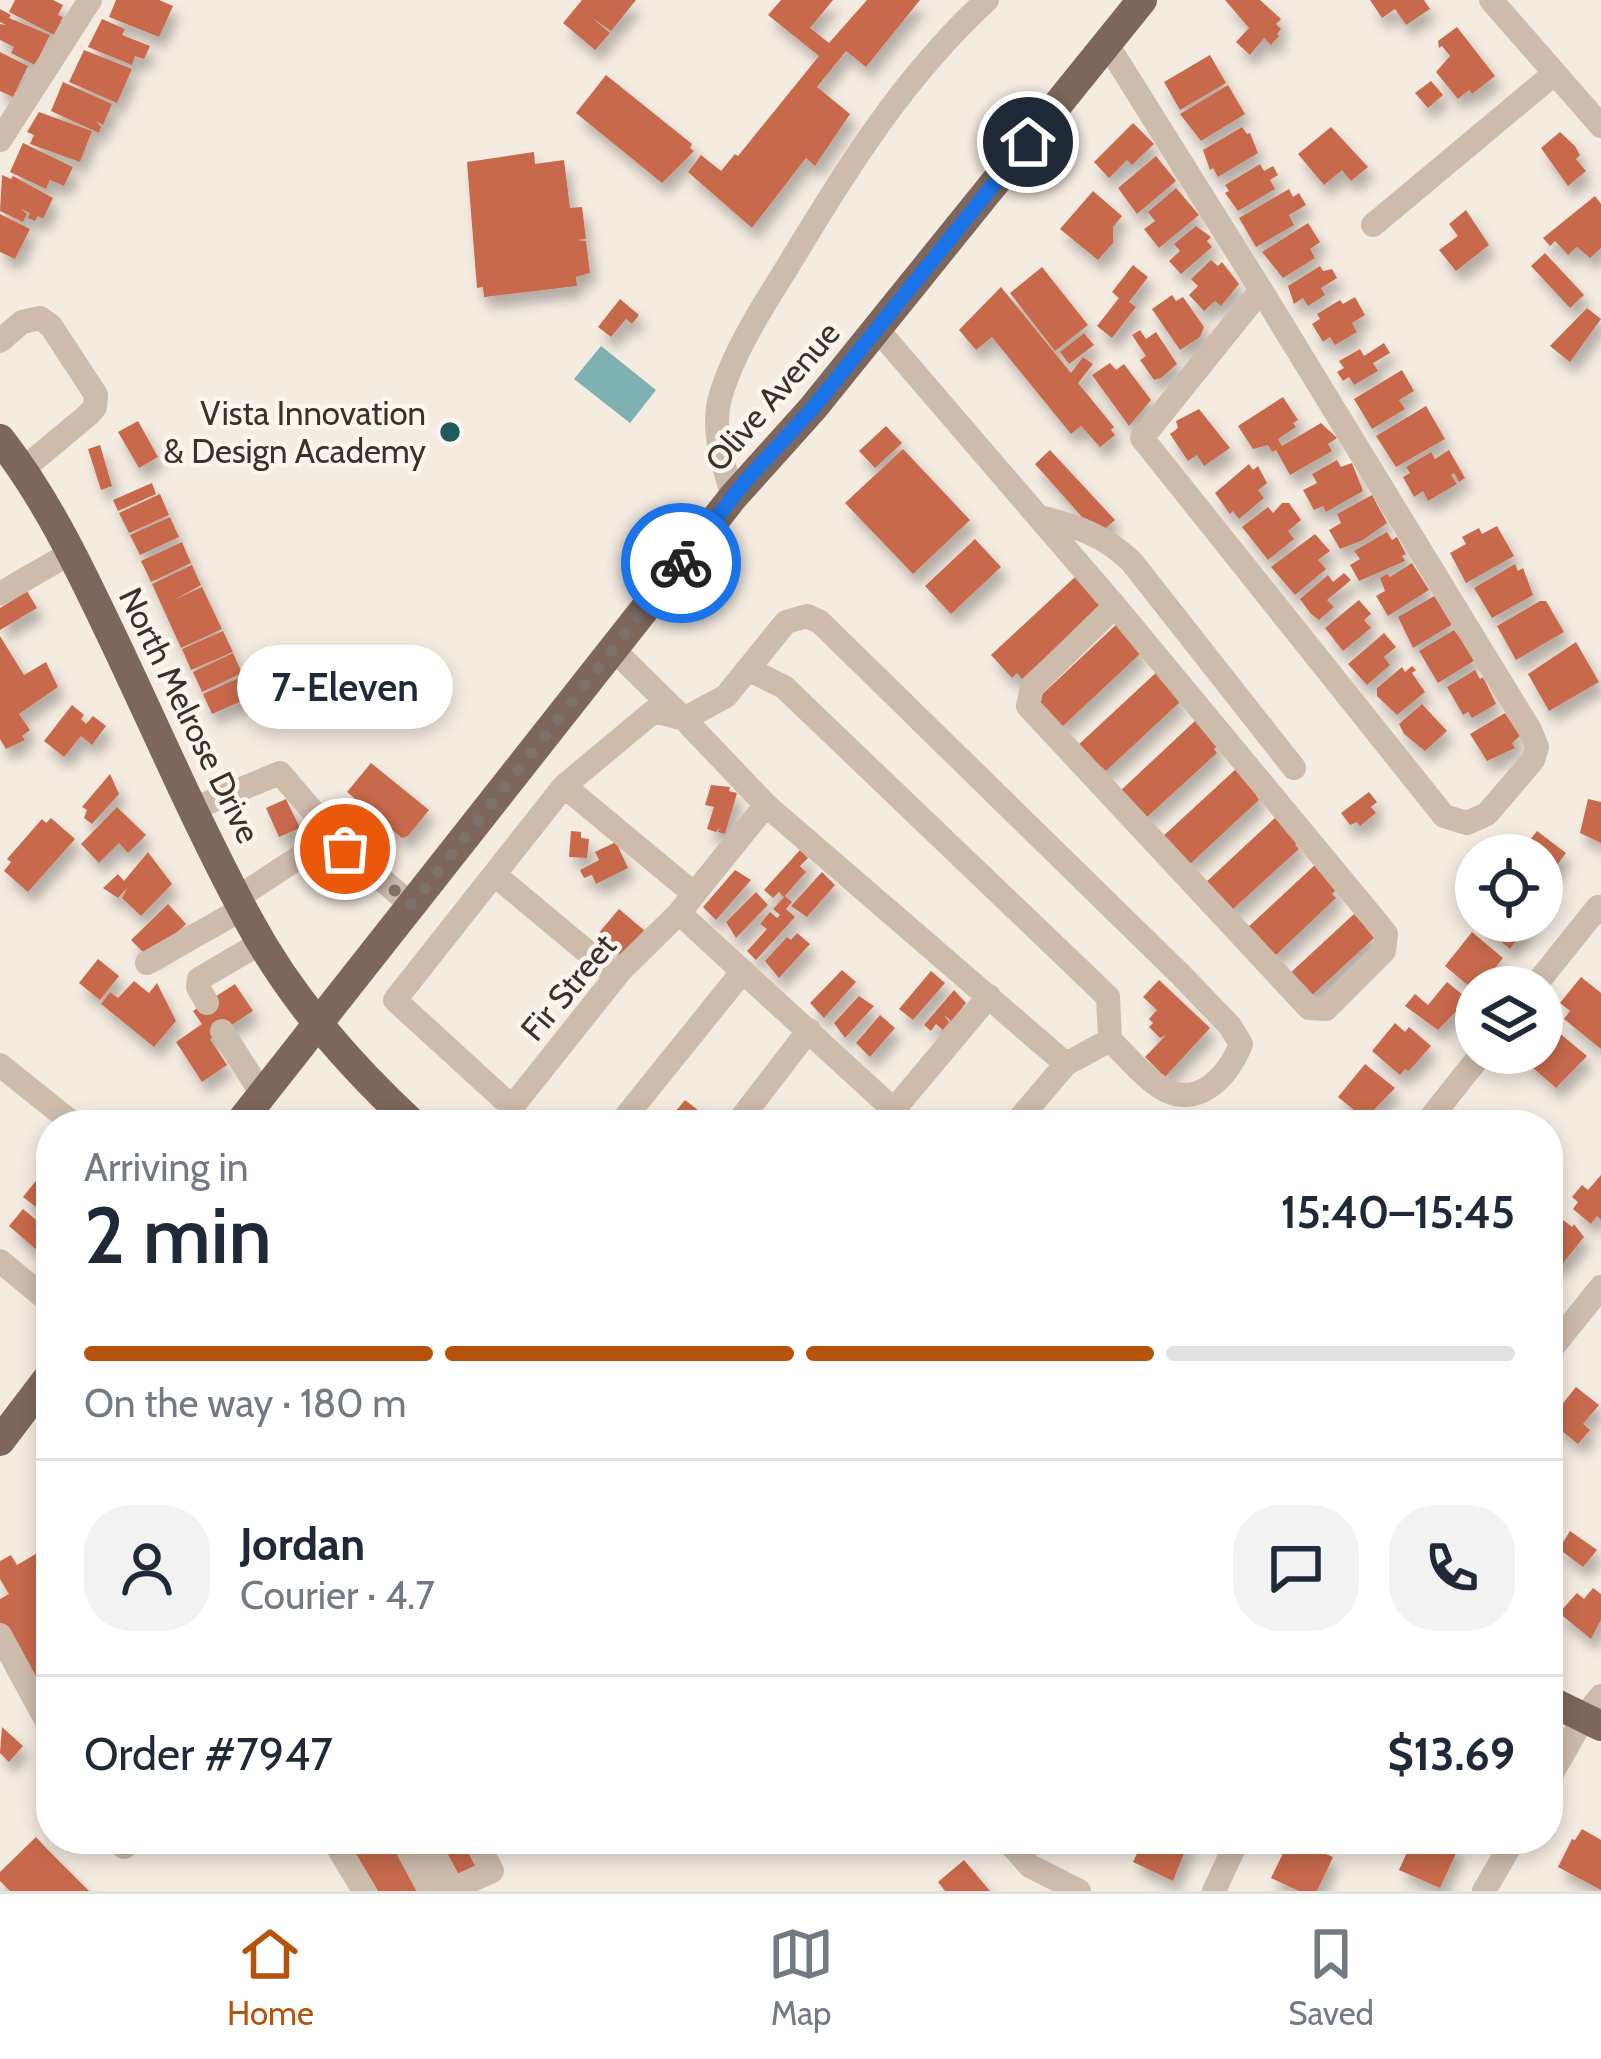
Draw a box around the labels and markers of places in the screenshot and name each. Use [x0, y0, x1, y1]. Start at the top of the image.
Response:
pin [977, 91, 1079, 193]
place label: Vista Innovation & Design Academy [164, 393, 426, 471]
marker: Vista Innovation & Design Academy [437, 419, 463, 445]
callout: 7-Eleven [237, 645, 453, 729]
pin [294, 798, 396, 900]

